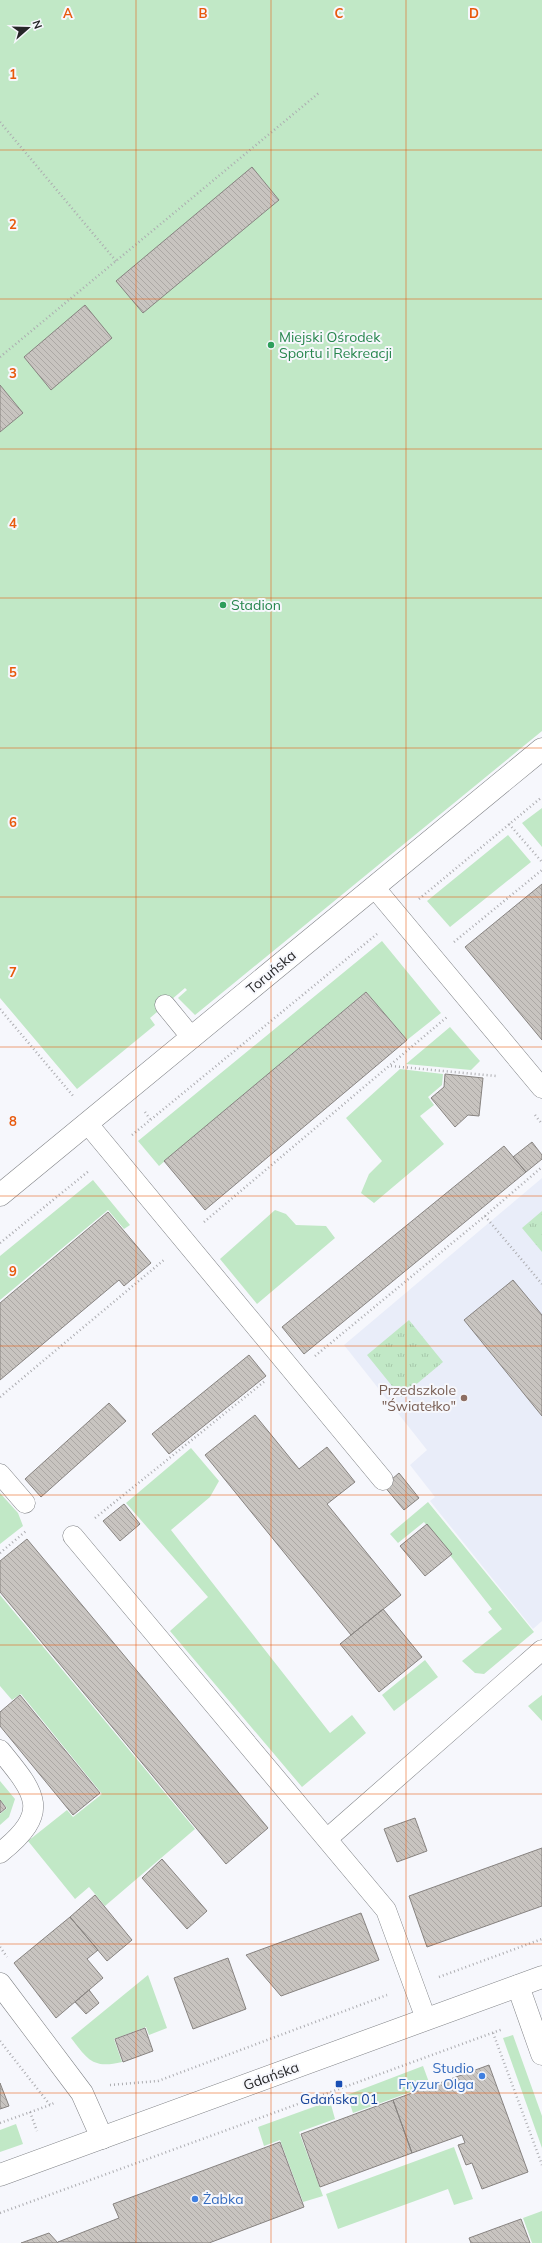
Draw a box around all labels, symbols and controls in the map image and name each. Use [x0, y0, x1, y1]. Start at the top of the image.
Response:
text: A [63, 5, 73, 21]
text: B [199, 5, 208, 21]
text: C [335, 5, 344, 21]
text: D [469, 5, 479, 21]
north arrow [8, 8, 48, 48]
text: N [29, 18, 45, 31]
text: 1 [9, 66, 17, 82]
text: 2 [9, 216, 17, 232]
place label: Miejski Ośrodek Sportu i Rekreacji [279, 328, 392, 362]
marker: Miejski Ośrodek Sportu i Rekreacji [266, 340, 276, 350]
text: 3 [9, 365, 17, 381]
text: 4 [9, 515, 17, 531]
place label: Stadion [231, 596, 281, 614]
marker: Stadion [218, 600, 228, 610]
text: 5 [9, 664, 17, 680]
text: 6 [9, 814, 17, 830]
street label: Toruńska [243, 946, 299, 998]
text: 7 [9, 964, 17, 980]
text: 8 [9, 1113, 17, 1129]
text: 9 [9, 1263, 17, 1279]
place label: Przedszkole "Światełko" [379, 1381, 456, 1415]
marker: Przedszkole "Światełko" [459, 1393, 469, 1403]
street label: Gdańska [241, 2058, 301, 2094]
place label: Studio Fryzur Olga [398, 2059, 474, 2093]
marker: Studio Fryzur Olga [477, 2071, 487, 2081]
marker: Gdańska 01 [334, 2079, 344, 2089]
place label: Gdańska 01 [300, 2090, 378, 2108]
place label: Żabka [203, 2190, 244, 2208]
marker: Żabka [190, 2194, 200, 2204]

